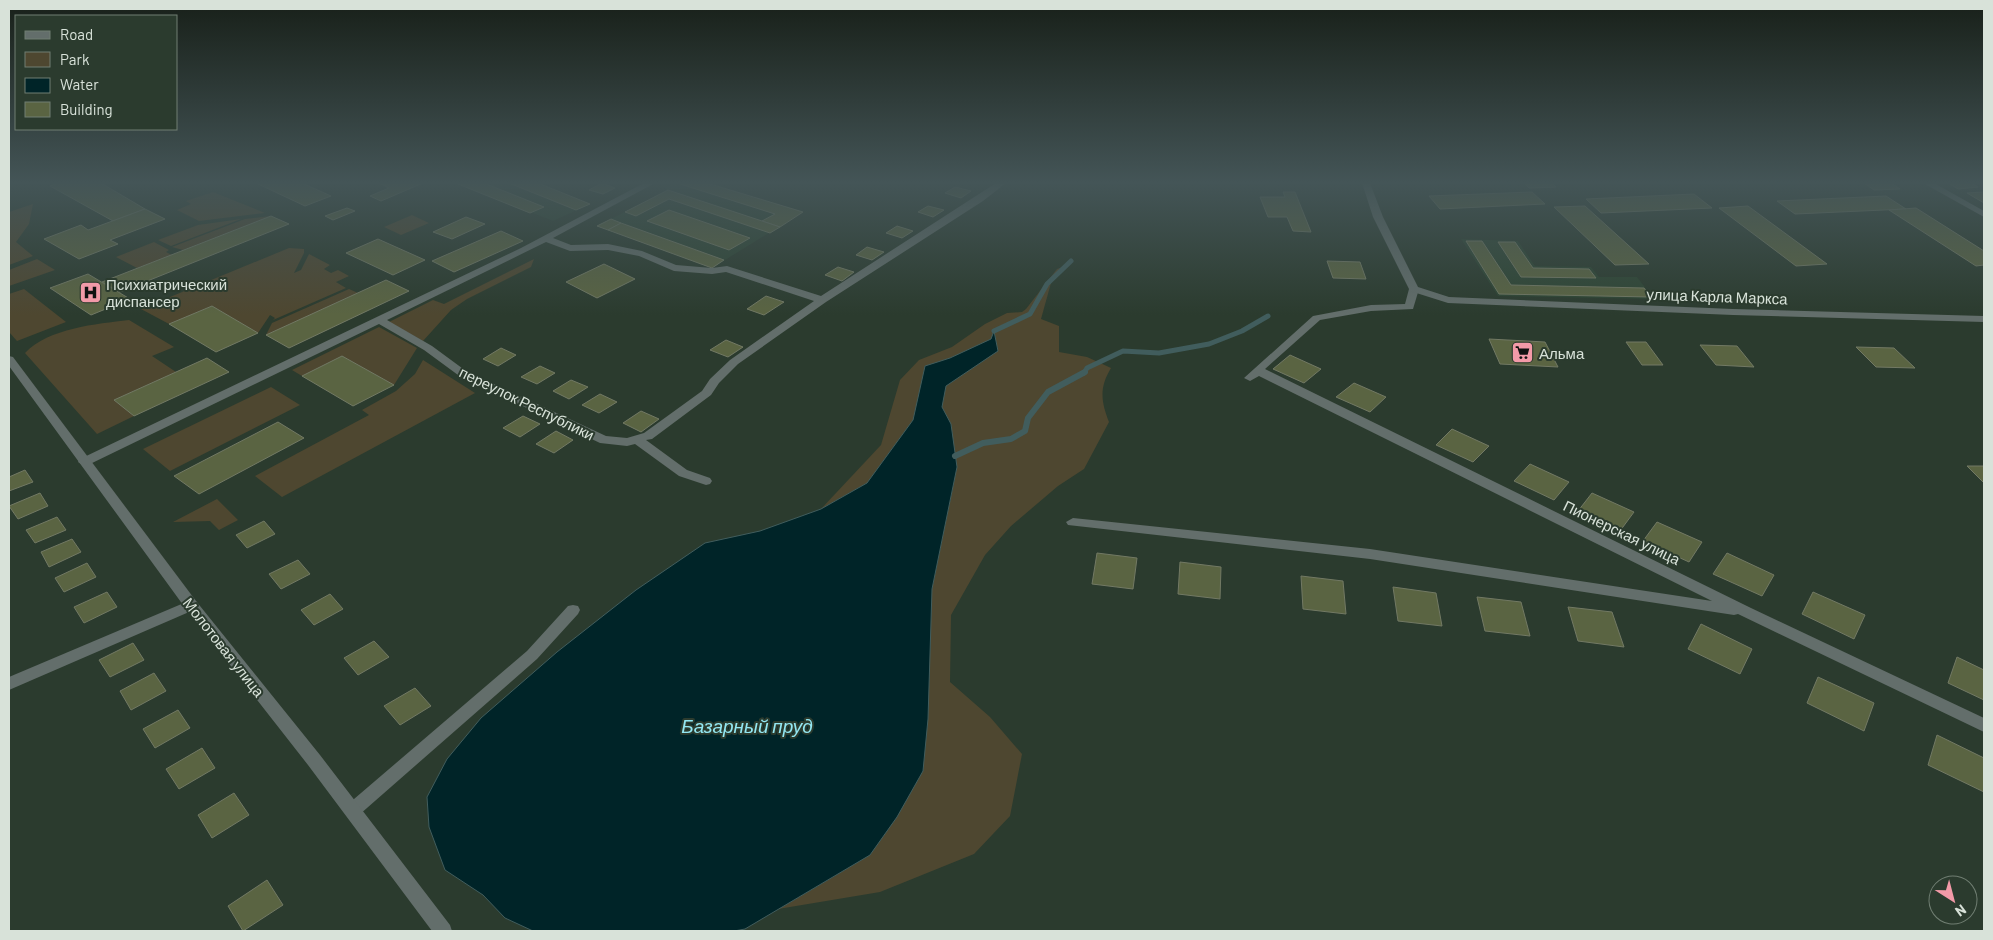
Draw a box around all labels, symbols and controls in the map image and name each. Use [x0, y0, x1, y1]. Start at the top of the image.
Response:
legend [15, 15, 178, 130]
text: Road [60, 25, 93, 43]
text: Park [60, 50, 90, 68]
text: Water [60, 75, 99, 93]
text: Building [60, 100, 113, 118]
place label: Психиатрический диспансер [106, 275, 227, 310]
hospital icon: Психиатрический диспансер [78, 281, 102, 305]
street label: улица Карла Маркса [1646, 285, 1789, 307]
supermarket icon: Альма [1511, 341, 1535, 365]
place label: Альма [1539, 344, 1585, 362]
street label: переулок Республики [457, 362, 597, 444]
street label: Пионерская улица [1561, 496, 1684, 568]
street label: Молотовая улица [180, 594, 269, 701]
water label: Базарный пруд [681, 714, 813, 737]
north arrow [1928, 875, 1978, 925]
text: N [1952, 901, 1970, 921]

